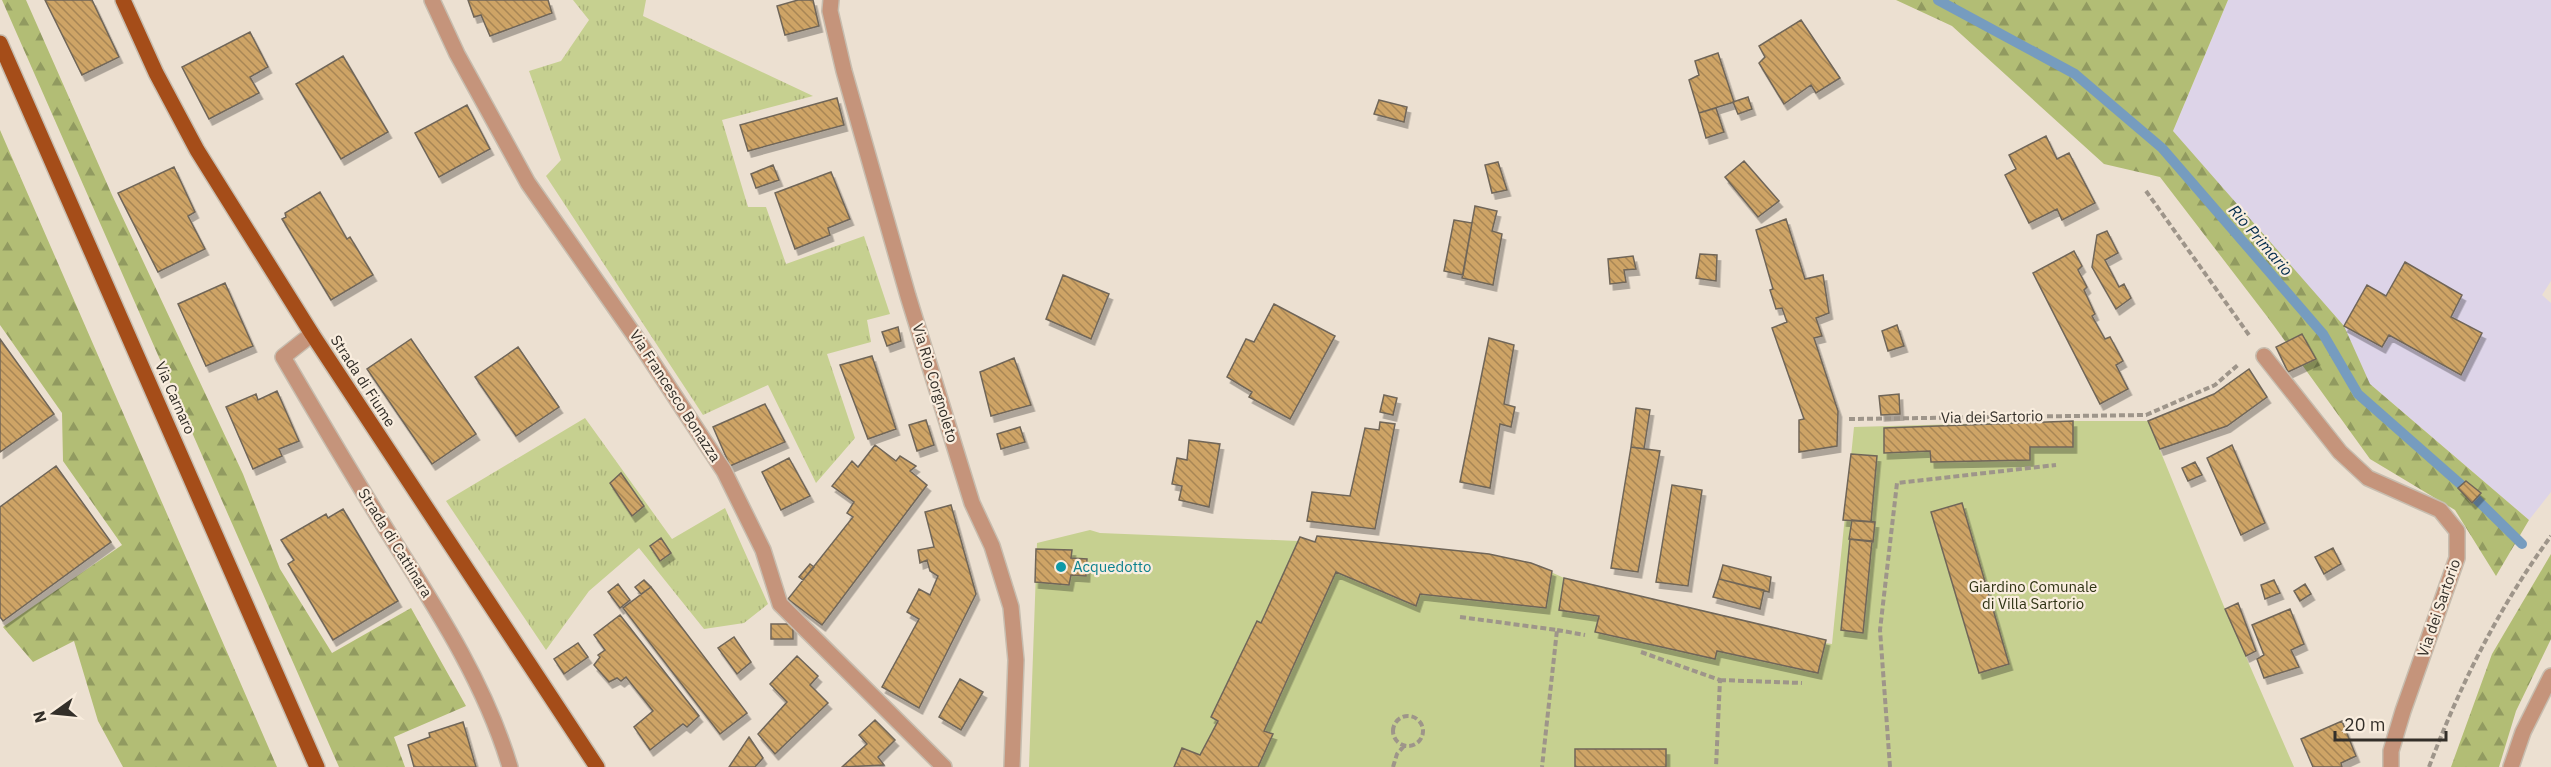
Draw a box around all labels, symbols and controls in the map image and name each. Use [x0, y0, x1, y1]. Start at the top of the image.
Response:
water label: Rio Primario [2225, 200, 2297, 280]
street label: Via Rio Corgnoleto [908, 321, 963, 445]
street label: Via Francesco Bonazza [626, 326, 725, 465]
street label: Strada di Fiume [327, 331, 400, 430]
street label: Via Carnaro [151, 358, 200, 437]
street label: Via dei Sartorio [1941, 406, 2043, 427]
street label: Strada di Cattinara [354, 485, 437, 601]
street label: Via dei Sartorio [2413, 556, 2464, 659]
place label: Acquedotto [1073, 557, 1151, 576]
marker: Acquedotto [1054, 560, 1068, 574]
park label: Giardino Comunale di Villa Sartorio [1969, 577, 2097, 613]
north arrow [24, 683, 84, 743]
scale bar [2335, 704, 2446, 742]
text: N [28, 709, 51, 725]
text: 20 m [2344, 713, 2386, 736]

